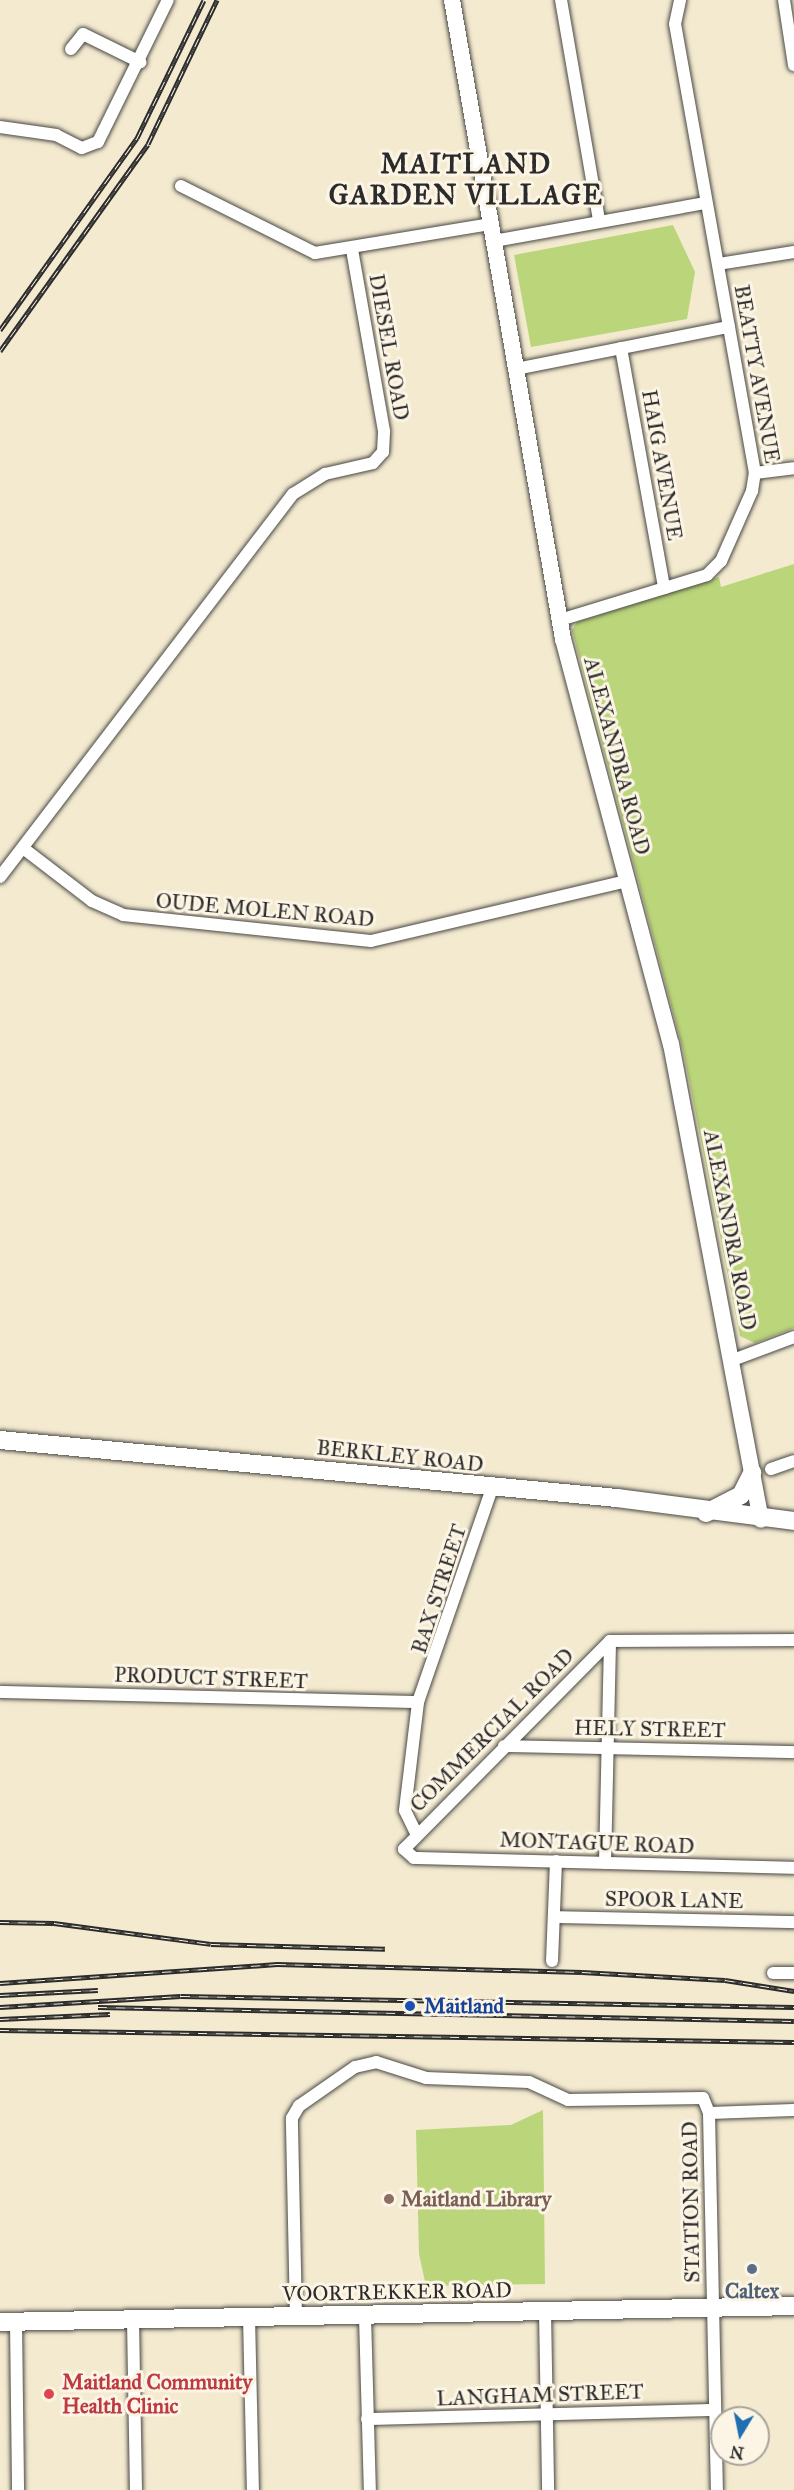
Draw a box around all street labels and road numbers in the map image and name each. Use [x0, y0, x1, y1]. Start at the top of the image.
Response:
street label: DIESEL ROAD [364, 272, 414, 422]
street label: BEATTY AVENUE [729, 283, 785, 465]
street label: HAIG AVENUE [636, 388, 688, 542]
street label: ALEXANDRA ROAD [578, 654, 656, 858]
street label: OUDE MOLEN ROAD [155, 888, 375, 932]
street label: ALEXANDRA ROAD [698, 1128, 762, 1332]
street label: BERKLEY ROAD [315, 1435, 485, 1477]
street label: BAX STREET [406, 1521, 472, 1657]
street label: COMMERCIAL ROAD [405, 1643, 579, 1817]
street label: PRODUCT STREET [114, 1662, 308, 1694]
street label: HELY STREET [574, 1715, 726, 1743]
street label: MONTAGUE ROAD [499, 1827, 695, 1859]
street label: SPOOR LANE [605, 1886, 743, 1914]
street label: STATION ROAD [677, 2121, 705, 2283]
street label: VOORTREKKER ROAD [282, 2277, 512, 2307]
street label: LANGHAM STREET [436, 2379, 644, 2411]

